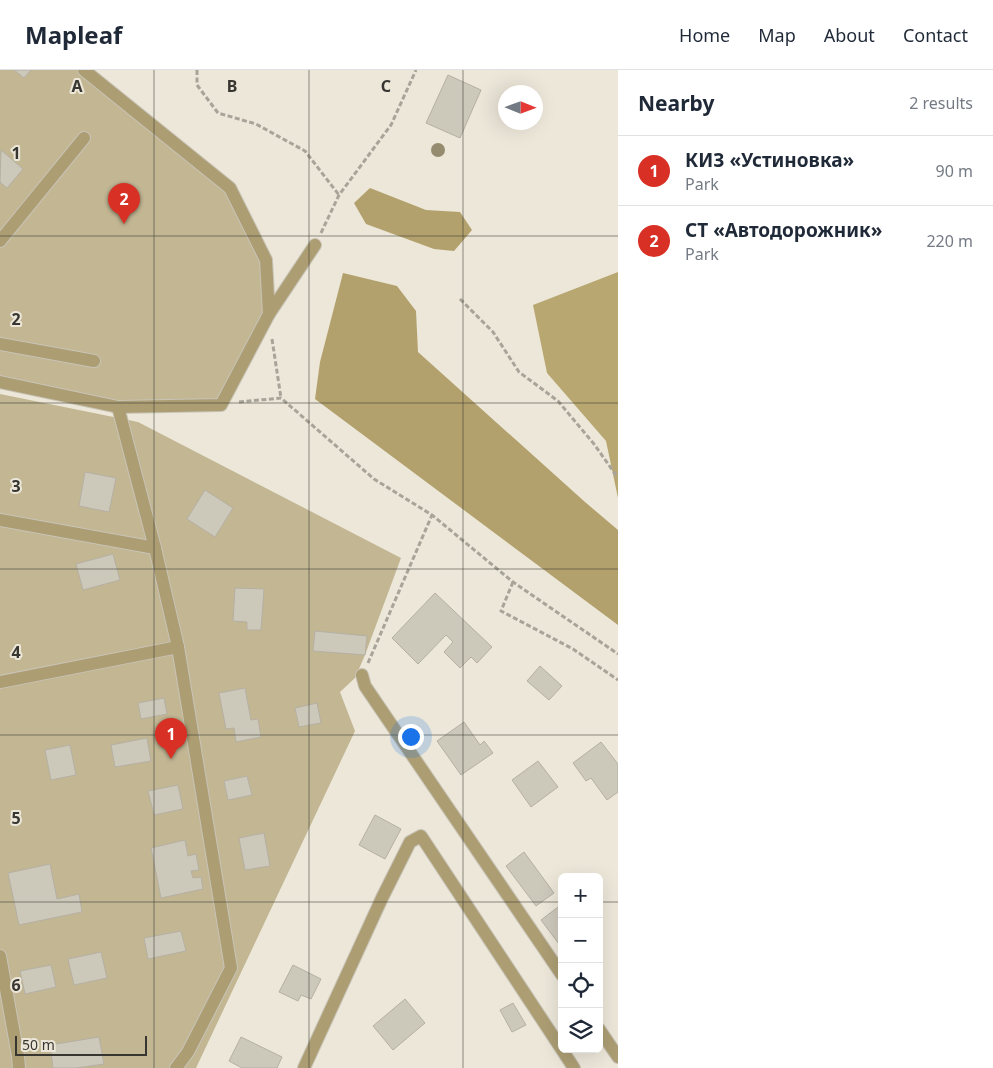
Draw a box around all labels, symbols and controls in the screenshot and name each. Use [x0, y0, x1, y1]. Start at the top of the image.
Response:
text: Mapleaf [25, 18, 122, 51]
text: Home [679, 23, 730, 47]
text: Map [758, 23, 796, 47]
text: About [824, 23, 875, 47]
text: Contact [903, 23, 968, 47]
text: A [71, 75, 83, 97]
text: B [227, 75, 237, 97]
text: C [381, 75, 391, 97]
north arrow [498, 85, 543, 130]
text: Nearby [638, 89, 714, 117]
text: 2 results [909, 92, 973, 114]
text: 1 [11, 142, 21, 164]
text: КИЗ «Устиновка» [685, 147, 854, 173]
text: 1 [649, 160, 659, 182]
text: 90 m [936, 160, 973, 182]
text: Park [685, 173, 719, 195]
pin: 2 [108, 183, 140, 224]
text: СТ «Автодорожник» [685, 217, 882, 243]
text: 2 [649, 230, 659, 252]
text: 220 m [926, 230, 973, 252]
text: Park [685, 243, 719, 265]
text: 2 [11, 308, 21, 330]
text: 3 [11, 475, 21, 497]
text: 4 [11, 641, 21, 663]
pin: 1 [155, 718, 187, 759]
your location [398, 724, 424, 750]
text: 5 [11, 807, 21, 829]
map controls [558, 873, 603, 1053]
button: + [558, 873, 603, 918]
button: − [558, 918, 603, 963]
button: locate [558, 963, 603, 1008]
text: 6 [11, 974, 21, 996]
button: layers [558, 1008, 603, 1053]
scale bar [15, 1033, 148, 1056]
text: 50 m [22, 1035, 55, 1054]

